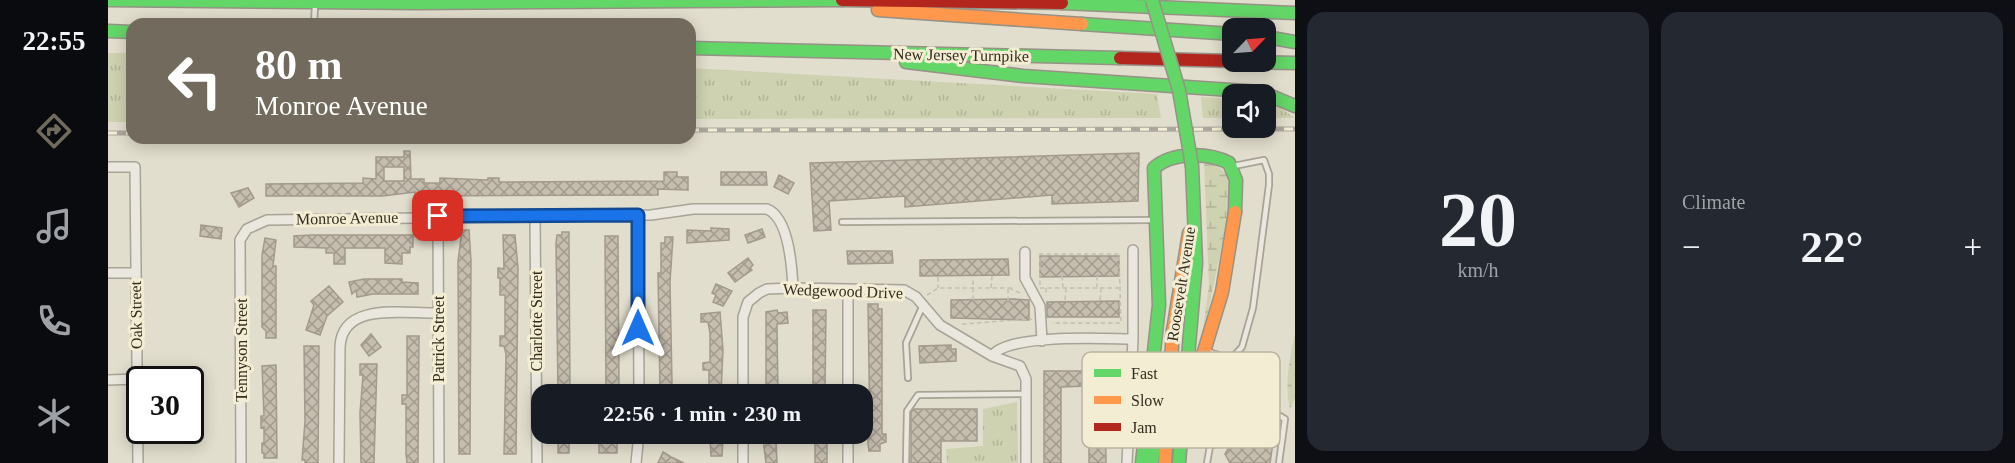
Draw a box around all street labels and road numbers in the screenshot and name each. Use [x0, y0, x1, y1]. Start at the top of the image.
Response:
street label: New Jersey Turnpike [893, 45, 1029, 66]
street label: Monroe Avenue [296, 209, 398, 227]
street label: Roosevelt Avenue [1164, 226, 1198, 342]
street label: Charlotte Street [528, 270, 545, 371]
street label: Oak Street [127, 280, 145, 349]
street label: Wedgewood Drive [783, 280, 903, 303]
street label: Patrick Street [430, 295, 447, 382]
street label: Tennyson Street [233, 298, 251, 402]

